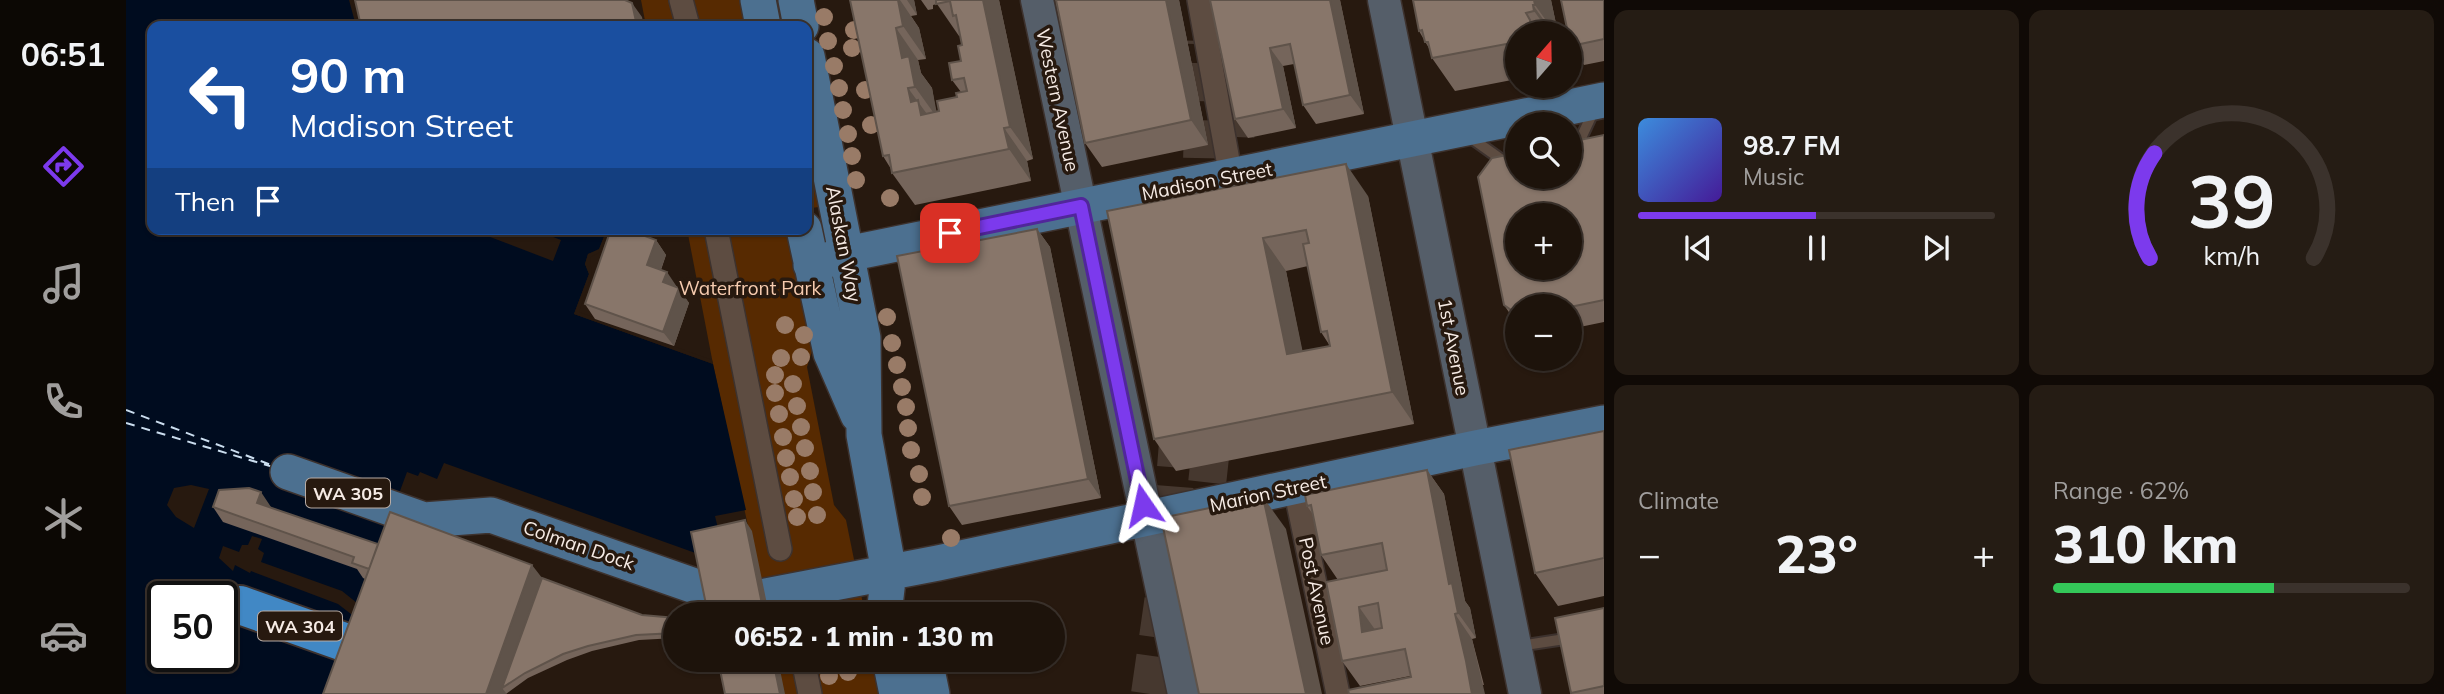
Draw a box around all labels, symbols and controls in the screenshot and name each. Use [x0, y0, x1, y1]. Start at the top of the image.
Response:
north arrow [1505, 21, 1582, 98]
map controls [1505, 21, 1582, 371]
street label: Western Avenue [1031, 26, 1085, 174]
text: 06:51 [21, 34, 105, 74]
text: 90 m [290, 44, 406, 105]
icon: left [175, 49, 266, 140]
text: Madison Street [290, 105, 513, 145]
button: search [1505, 112, 1582, 189]
text: 98.7 FM [1743, 129, 1841, 162]
icon: directions [39, 142, 88, 191]
text: 39 [2188, 156, 2275, 247]
street label: Madison Street [1140, 157, 1275, 205]
text: Music [1743, 162, 1804, 191]
icon: arrive [249, 182, 287, 220]
street label: Alaskan Way [821, 184, 867, 304]
text: Then [175, 185, 235, 218]
pin [920, 203, 980, 263]
button: + [1505, 203, 1582, 280]
icon: arrive [931, 214, 969, 252]
icon: previous [1679, 229, 1717, 267]
icon: pause [1798, 229, 1836, 267]
icon: next [1917, 229, 1955, 267]
text: km/h [2203, 240, 2260, 271]
icon: music [39, 259, 88, 308]
park label: Waterfront Park [679, 276, 821, 300]
button: − [1505, 294, 1582, 371]
street label: 1st Avenue [1433, 296, 1475, 398]
icon: phone [39, 377, 88, 426]
position arrow [1106, 468, 1180, 542]
street label: Marion Street [1207, 469, 1329, 517]
text: Range · 62% [2053, 476, 2189, 505]
road number: WA 305 [306, 478, 390, 508]
text: Climate [1638, 486, 1719, 515]
icon: climate [39, 494, 88, 543]
text: 310 km [2053, 511, 2238, 576]
street label: Colman Dock [520, 515, 638, 575]
text: 23° [1775, 521, 1858, 586]
text: − [1638, 530, 1661, 578]
text: + [1972, 530, 1995, 578]
street label: Post Avenue [1294, 535, 1340, 647]
speed limit sign: 50 [147, 581, 238, 672]
icon: car [39, 611, 88, 660]
road number: WA 304 [258, 612, 342, 640]
text: 06:52 · 1 min · 130 m [734, 620, 994, 653]

